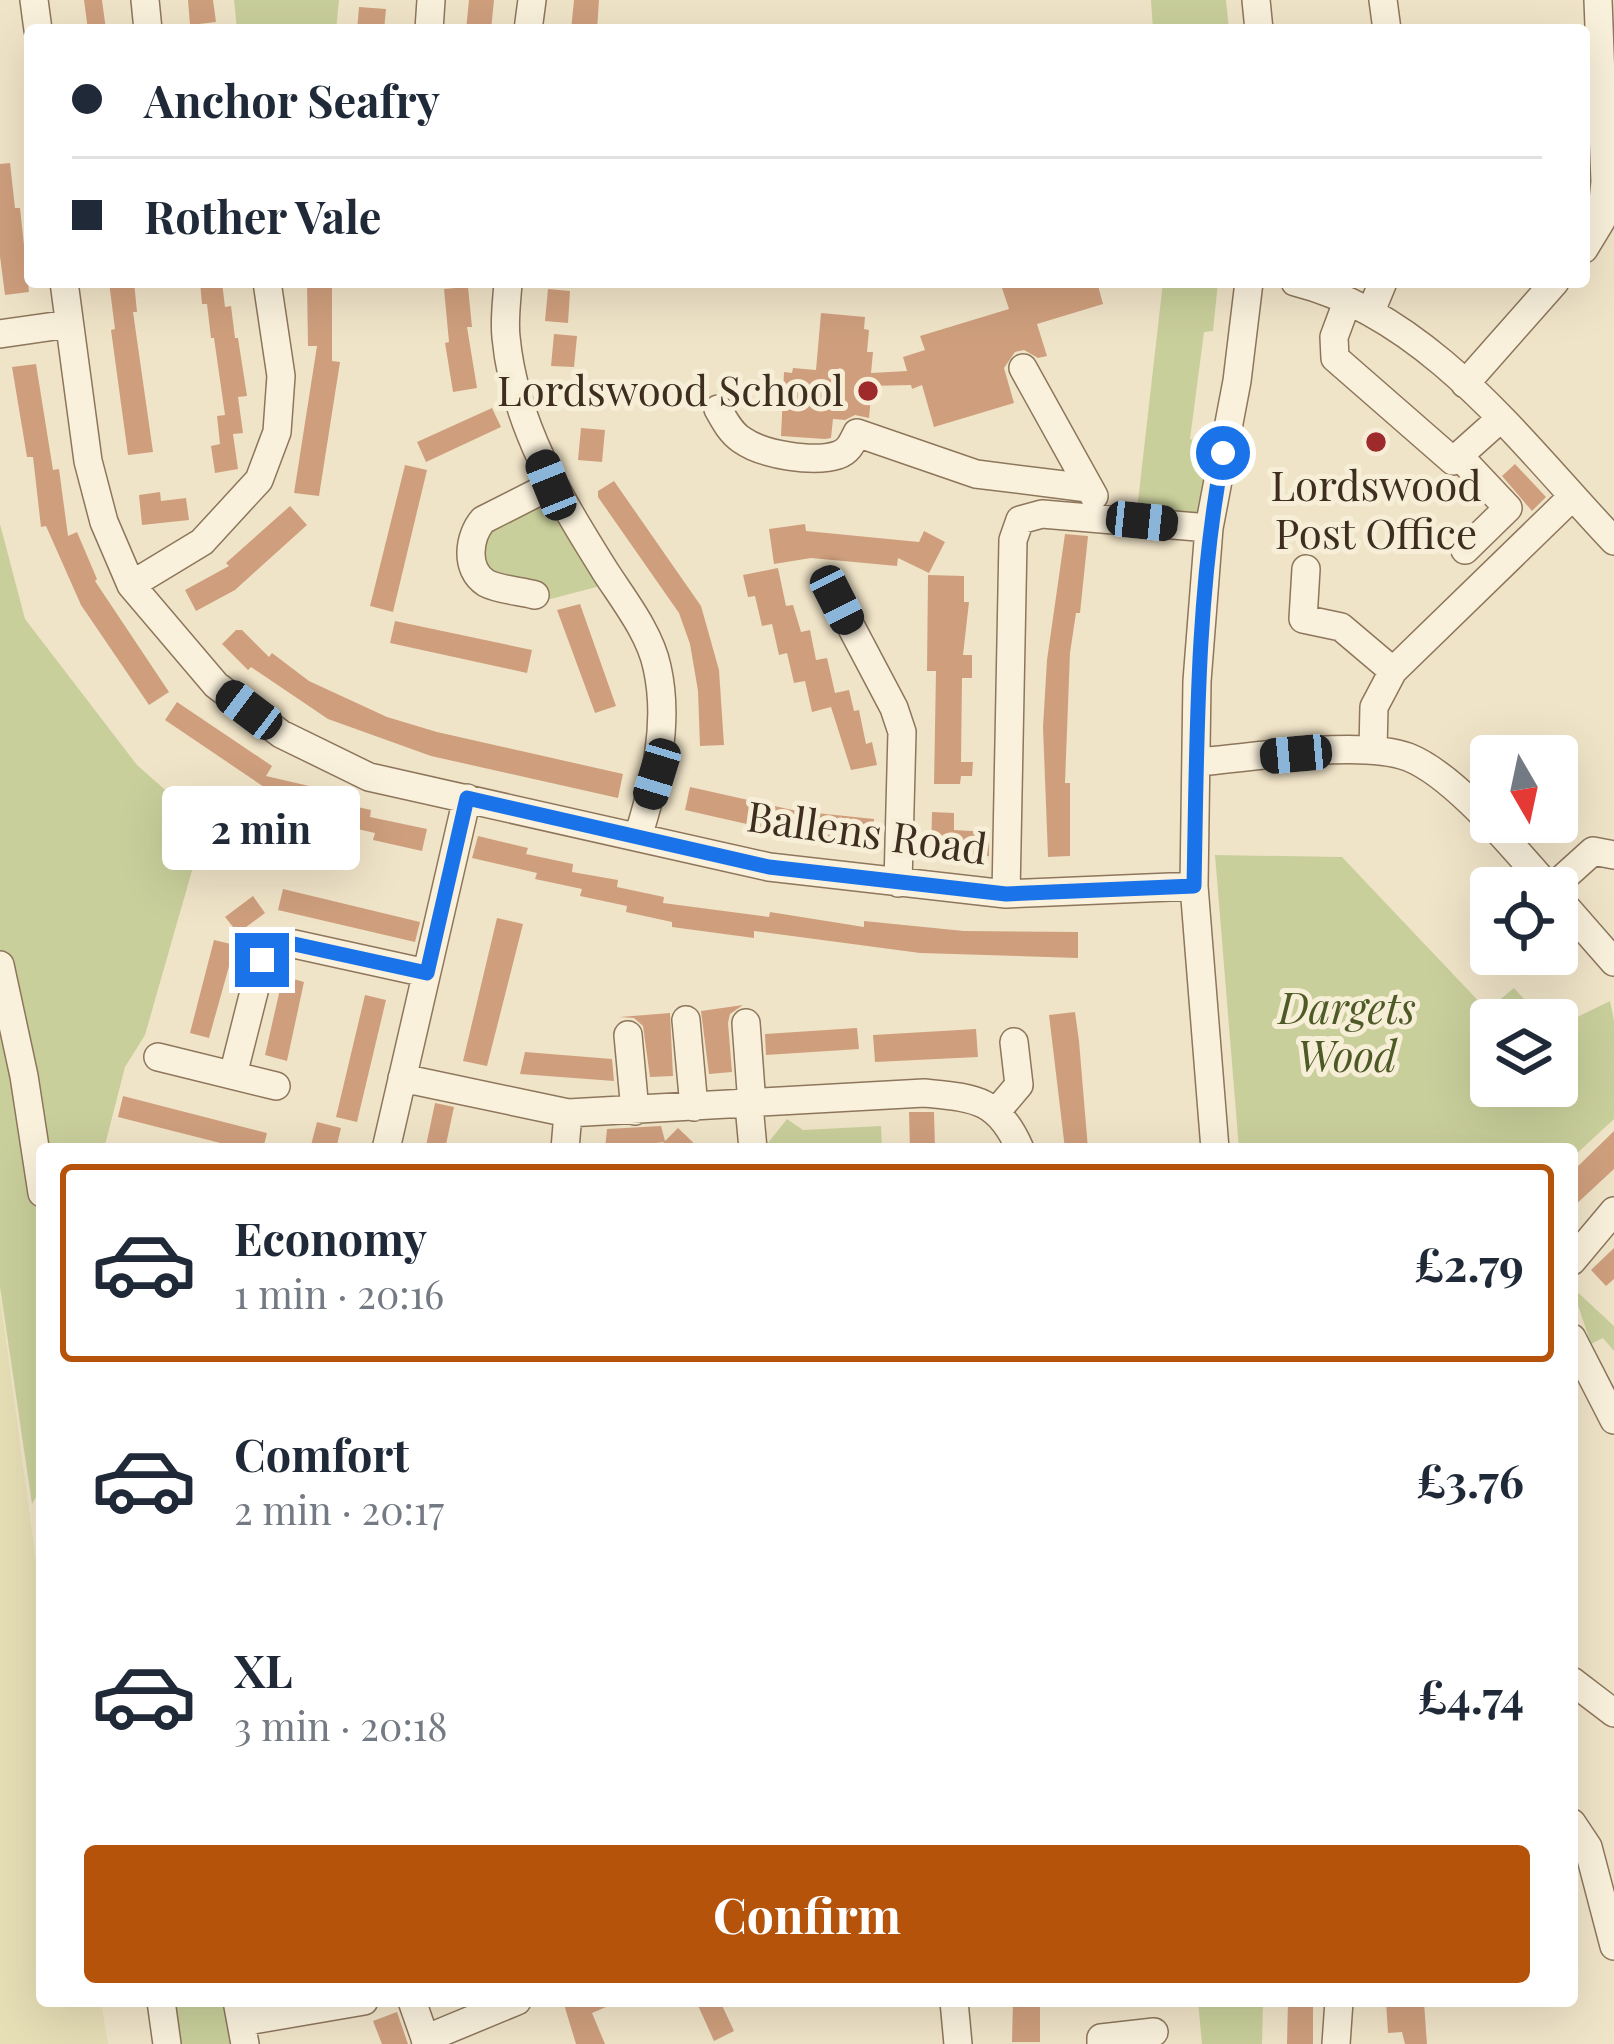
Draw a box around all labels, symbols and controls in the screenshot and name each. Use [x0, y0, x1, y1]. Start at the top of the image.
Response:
text: Anchor Seafry [144, 69, 440, 129]
text: Rother Vale [144, 185, 381, 245]
place label: Lordswood School [497, 361, 844, 417]
marker: Lordswood School [855, 378, 881, 404]
route start [1196, 426, 1250, 480]
marker: Lordswood Post Office [1363, 429, 1389, 455]
car [521, 445, 581, 525]
place label: Lordswood Post Office [1270, 456, 1482, 560]
car [1104, 499, 1180, 543]
car [805, 560, 869, 640]
car [209, 674, 289, 746]
car [1259, 733, 1333, 775]
car [629, 734, 685, 814]
north arrow [1470, 735, 1578, 843]
map controls [1470, 735, 1578, 1107]
callout: 2 min [163, 786, 361, 870]
street label: Ballens Road [744, 786, 991, 876]
text: 2 min [211, 802, 311, 854]
button: locate [1470, 867, 1578, 975]
route end [235, 933, 289, 987]
park label: Dargets Wood [1276, 979, 1416, 1083]
button: layers [1470, 999, 1578, 1107]
text: Economy [234, 1207, 427, 1267]
icon: car [90, 1209, 198, 1317]
text: £2.79 [1414, 1233, 1524, 1293]
text: 1 min · 20:16 [234, 1267, 444, 1319]
text: Comfort [234, 1423, 409, 1483]
icon: car [90, 1425, 198, 1533]
text: £3.76 [1416, 1449, 1524, 1509]
text: 2 min · 20:17 [234, 1483, 444, 1535]
text: XL [234, 1639, 293, 1699]
icon: car [90, 1641, 198, 1749]
text: £4.74 [1417, 1665, 1524, 1725]
text: 3 min · 20:18 [234, 1699, 448, 1751]
button: Confirm [84, 1845, 1530, 1983]

